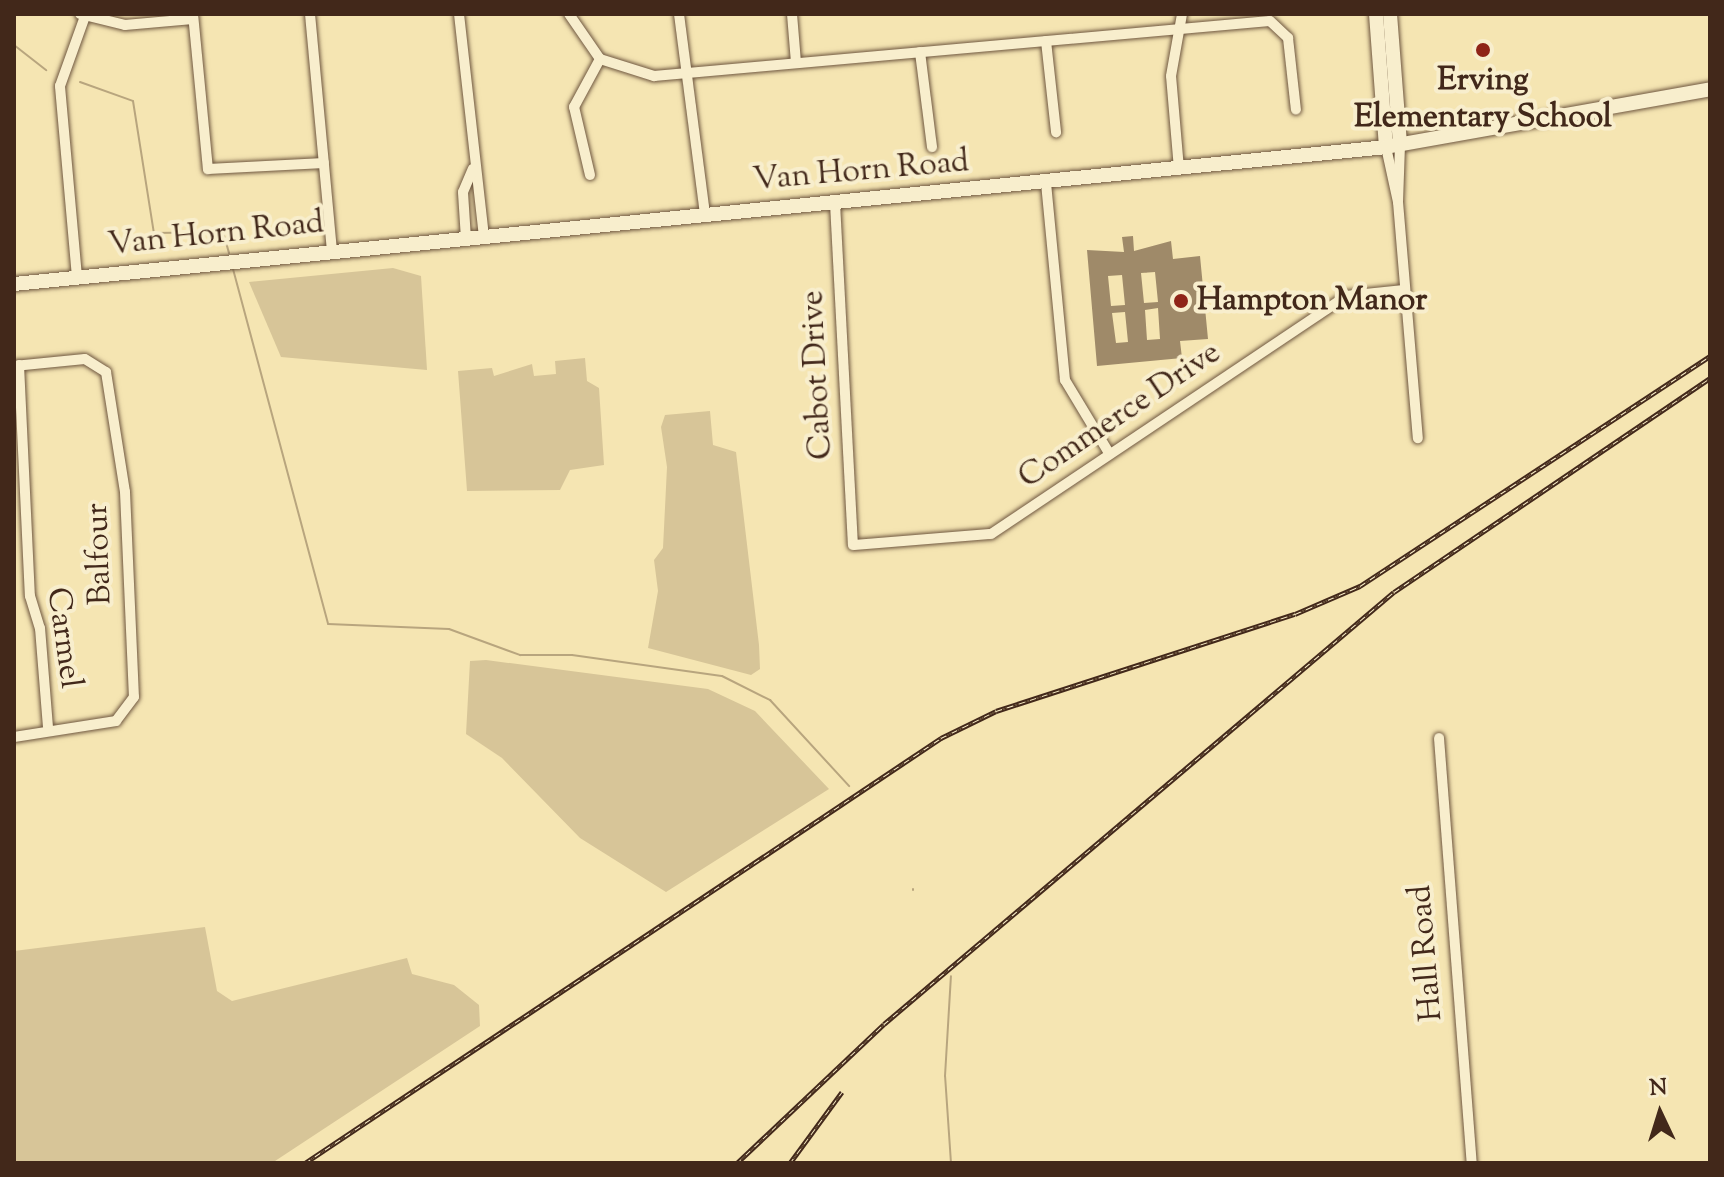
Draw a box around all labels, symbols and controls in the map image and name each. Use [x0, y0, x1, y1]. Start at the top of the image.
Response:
marker: Erving Elementary School [1474, 41, 1492, 59]
place label: Erving Elementary School [1354, 63, 1612, 138]
street label: Van Horn Road [751, 143, 971, 201]
street label: Van Horn Road [106, 205, 326, 265]
place label: Hampton Manor [1197, 282, 1427, 320]
street label: Cabot Drive [794, 289, 842, 461]
marker: Hampton Manor [1172, 292, 1190, 310]
street label: Commerce Drive [1012, 334, 1228, 498]
street label: Balfour [79, 502, 121, 606]
street label: Carmel [37, 585, 89, 691]
street label: Hall Road [1402, 883, 1452, 1023]
text: N [1648, 1072, 1668, 1106]
north arrow [1620, 1073, 1700, 1153]

